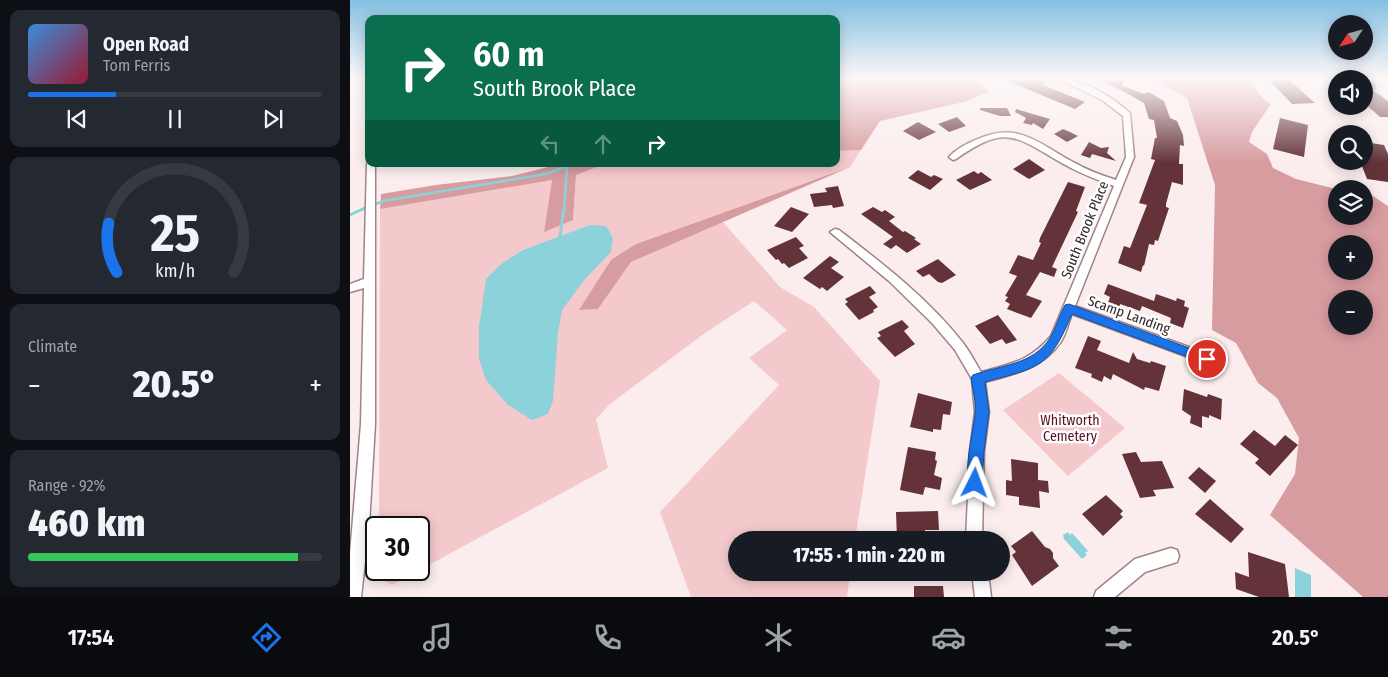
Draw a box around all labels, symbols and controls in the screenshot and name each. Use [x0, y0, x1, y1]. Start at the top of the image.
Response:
north arrow [1328, 15, 1372, 60]
map controls [1328, 15, 1373, 335]
text: Open Road [103, 33, 189, 56]
text: 60 m [473, 33, 544, 75]
icon: right [390, 35, 455, 100]
text: Tom Ferris [103, 56, 170, 75]
button: sound [1328, 70, 1373, 115]
text: South Brook Place [473, 75, 636, 102]
icon: previous [63, 105, 91, 133]
icon: pause [161, 105, 189, 133]
icon: next [259, 105, 287, 133]
button: search [1328, 125, 1373, 170]
icon: left [536, 130, 564, 158]
icon: ahead [589, 130, 617, 158]
icon: right [642, 130, 670, 158]
street label: South Brook Place [1058, 179, 1112, 281]
button: layers [1328, 180, 1373, 225]
text: 25 [149, 202, 200, 265]
button: + [1328, 235, 1373, 280]
text: km/h [155, 260, 195, 282]
button: − [1328, 290, 1373, 335]
street label: Scamp Landing [1085, 292, 1173, 338]
text: Climate [28, 337, 77, 356]
pin [1186, 338, 1228, 380]
icon: arrive [1193, 345, 1221, 373]
text: 20.5° [133, 361, 217, 407]
text: − [28, 369, 41, 402]
text: + [309, 369, 322, 402]
park label: Whitworth Cemetery [1040, 412, 1100, 445]
position arrow [948, 456, 1000, 508]
text: Range · 92% [28, 476, 105, 495]
text: 460 km [28, 500, 146, 546]
speed limit sign: 30 [365, 516, 430, 581]
text: 17:55 · 1 min · 220 m [793, 544, 945, 567]
icon: directions [249, 620, 284, 655]
icon: music [420, 620, 455, 655]
icon: phone [590, 620, 625, 655]
icon: climate [761, 620, 796, 655]
icon: car [931, 620, 966, 655]
icon: filters [1101, 620, 1136, 655]
text: 17:54 [68, 624, 114, 651]
text: 20.5° [1272, 624, 1320, 651]

